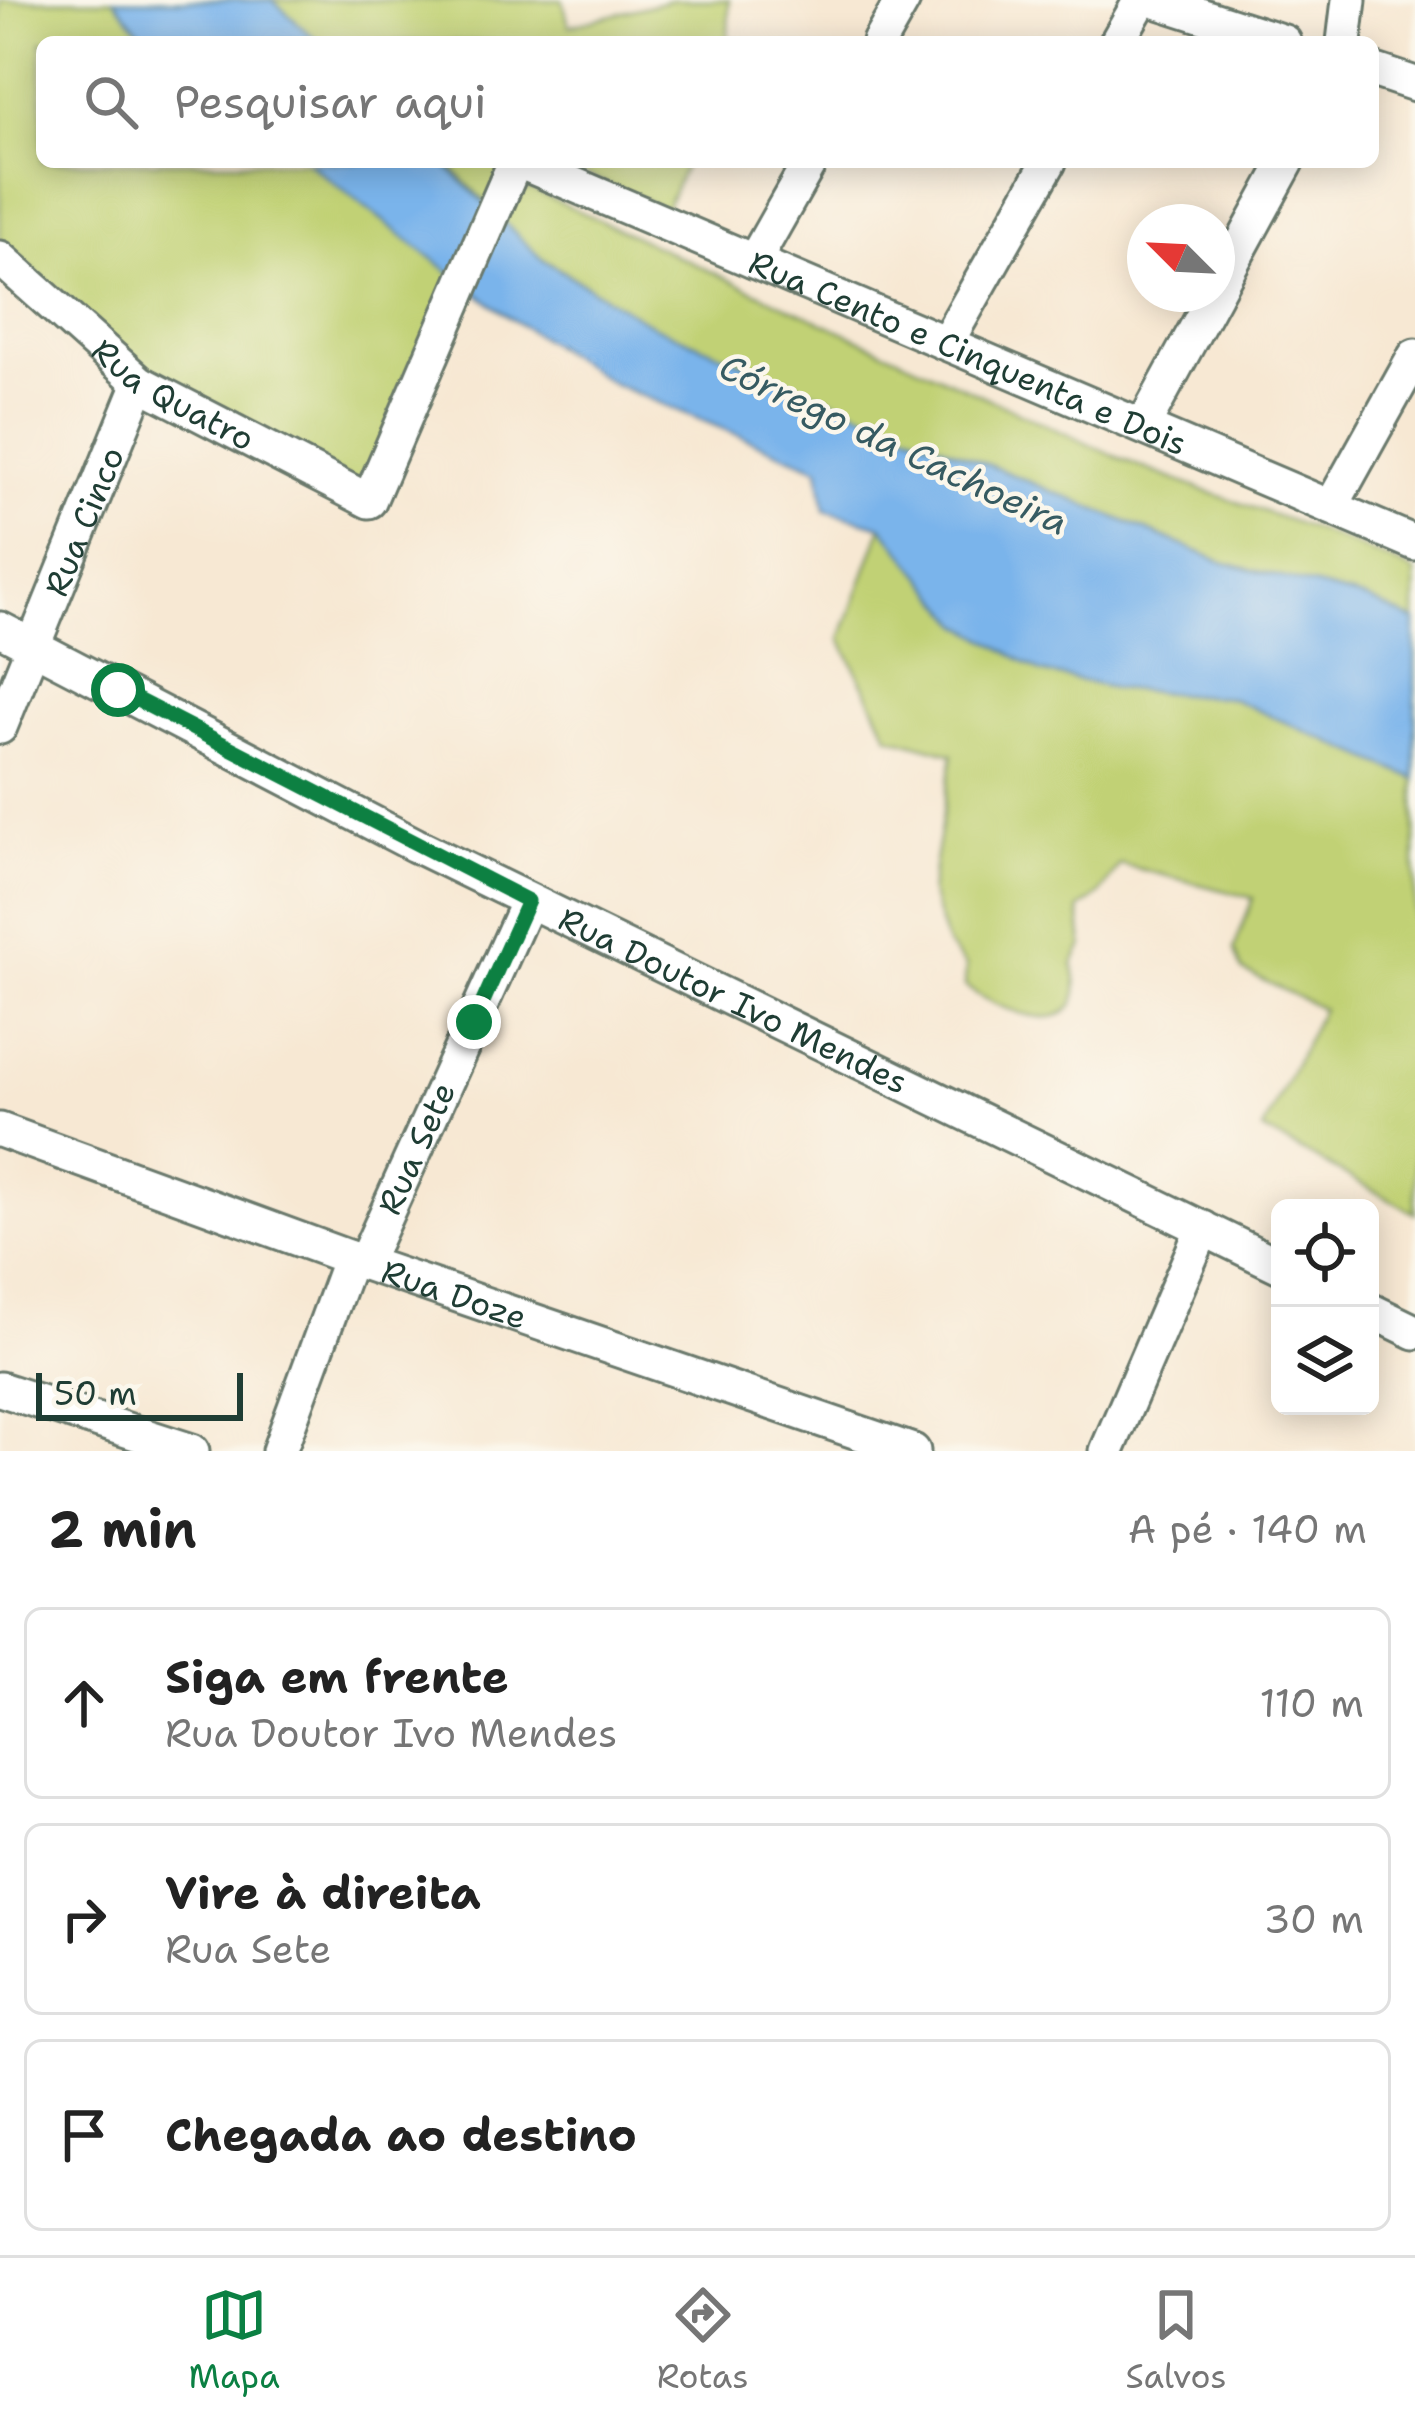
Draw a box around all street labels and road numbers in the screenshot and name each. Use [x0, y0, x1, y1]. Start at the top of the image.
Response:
street label: Rua Cento e Cinquenta e Dois [742, 240, 1194, 466]
street label: Rua Quatro [82, 328, 262, 461]
street label: Rua Cinco [34, 440, 135, 603]
street label: Rua Doutor Ivo Mendes [551, 896, 915, 1104]
street label: Rua Sete [367, 1075, 466, 1222]
street label: Rua Doze [376, 1249, 533, 1340]

